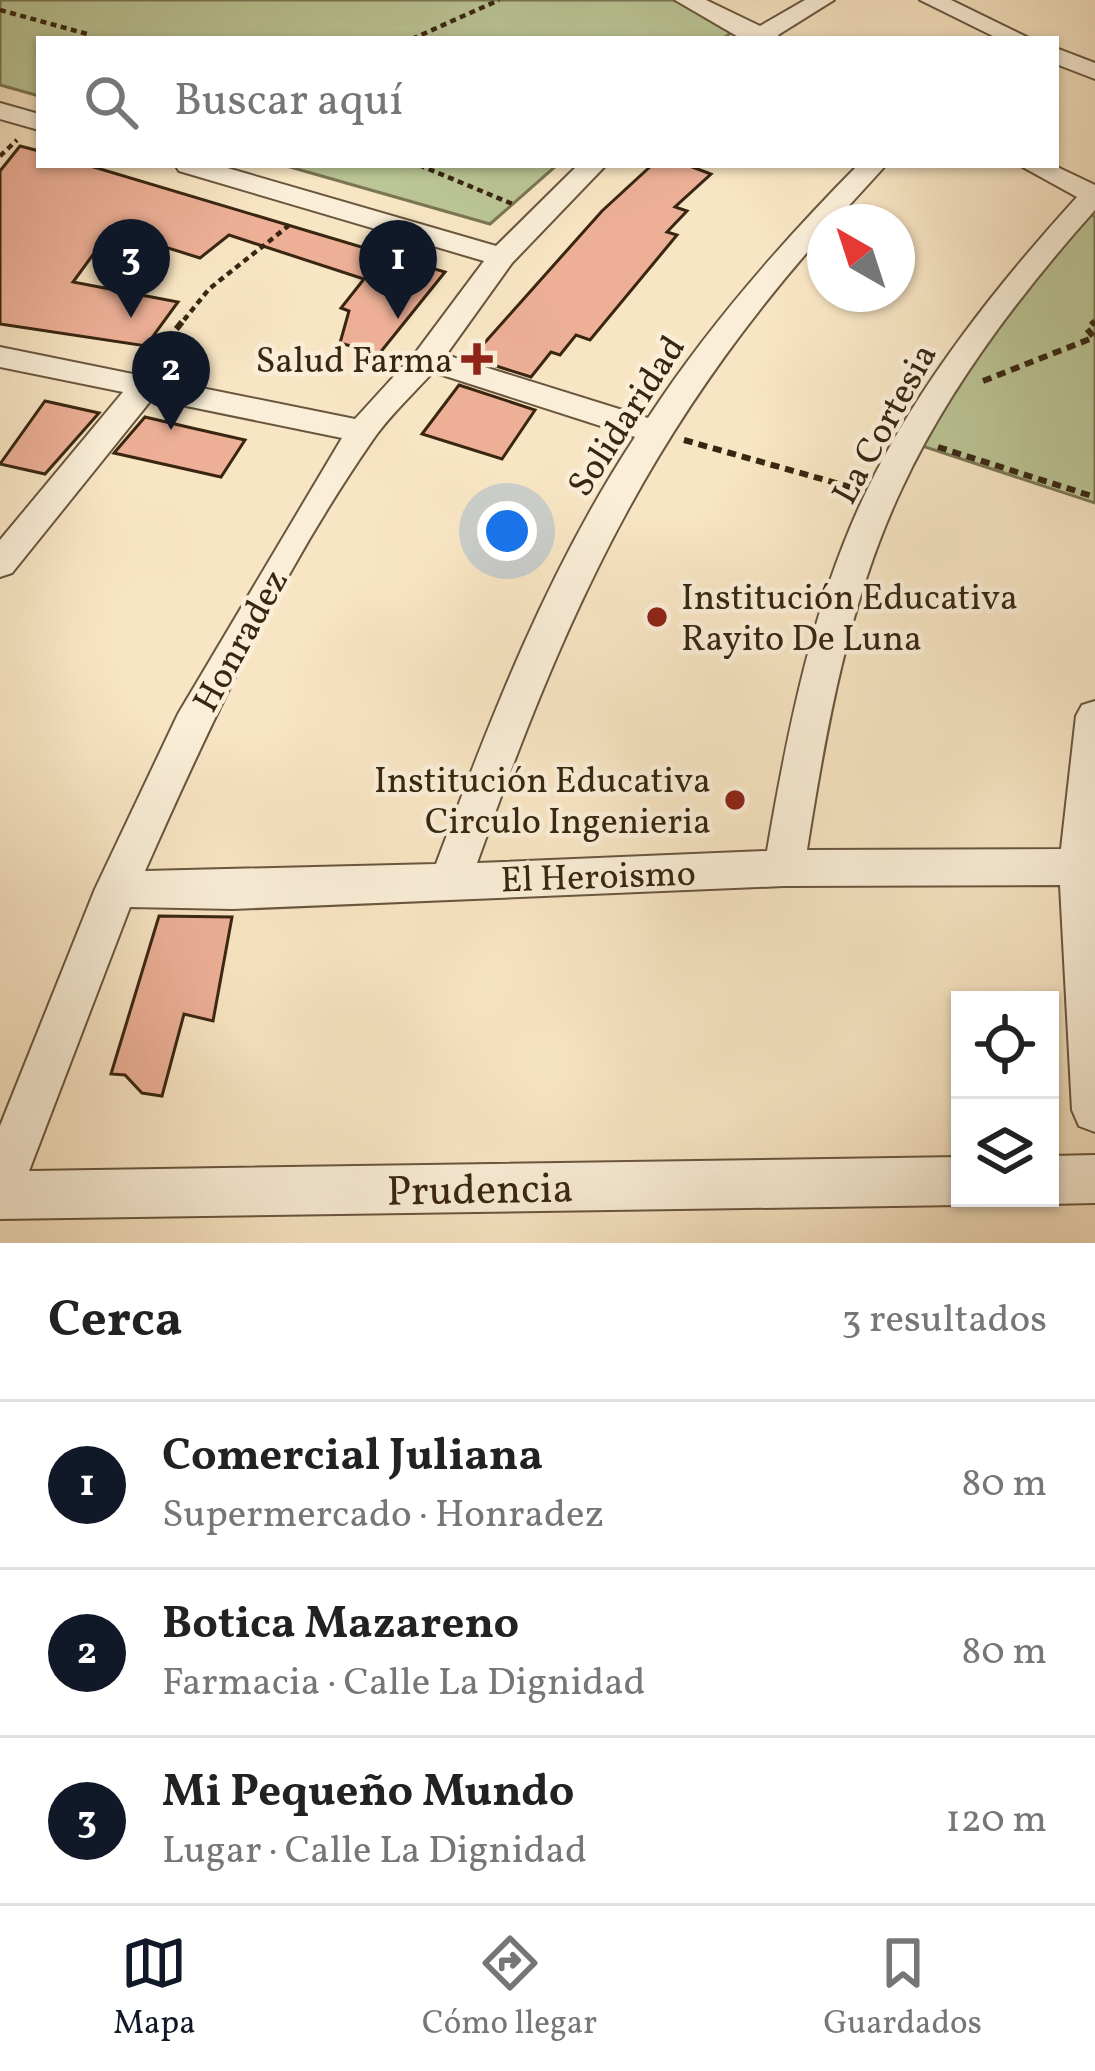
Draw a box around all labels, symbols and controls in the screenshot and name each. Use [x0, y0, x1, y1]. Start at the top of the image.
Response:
search box [36, 36, 1059, 168]
icon: search [78, 69, 144, 135]
text: Buscar aquí [174, 71, 403, 134]
north arrow [807, 204, 915, 312]
pin: 3 [92, 219, 170, 318]
pin: 1 [359, 220, 437, 319]
street label: Solidaridad [558, 327, 699, 508]
pin: 2 [132, 331, 210, 430]
street label: La Cortesia [822, 336, 951, 514]
place label: Salud Farma [255, 338, 453, 388]
marker: Salud Farma [464, 346, 490, 372]
your location [477, 501, 537, 561]
street label: Honradez [183, 562, 302, 722]
place label: Institución Educativa Rayito De Luna [681, 575, 1018, 666]
marker: Institución Educativa Rayito De Luna [644, 604, 670, 630]
place label: Institución Educativa Circulo Ingenieria [374, 758, 711, 849]
marker: Institución Educativa Circulo Ingenieria [722, 787, 748, 813]
street label: El Heroismo [500, 851, 697, 907]
map controls [951, 991, 1059, 1207]
button: locate [951, 991, 1059, 1099]
button: layers [951, 1099, 1059, 1207]
street label: Prudencia [386, 1161, 574, 1224]
text: Cerca [48, 1286, 183, 1357]
text: 3 resultados [841, 1294, 1047, 1348]
text: Comercial Juliana [162, 1426, 543, 1489]
text: 1 [79, 1458, 95, 1512]
text: 80 m [961, 1458, 1047, 1512]
text: Supermercado · Honradez [162, 1489, 604, 1543]
text: Botica Mazareno [162, 1594, 519, 1657]
text: 2 [77, 1626, 97, 1680]
text: 80 m [961, 1626, 1047, 1680]
text: Farmacia · Calle La Dignidad [162, 1657, 646, 1711]
text: Mi Pequeño Mundo [162, 1762, 574, 1825]
text: 3 [77, 1794, 97, 1848]
text: 120 m [946, 1794, 1047, 1848]
text: Lugar · Calle La Dignidad [162, 1825, 587, 1879]
tab: Mapa [113, 1930, 196, 2048]
tab: Cómo llegar [422, 1930, 597, 2048]
tab: Guardados [823, 1930, 982, 2048]

